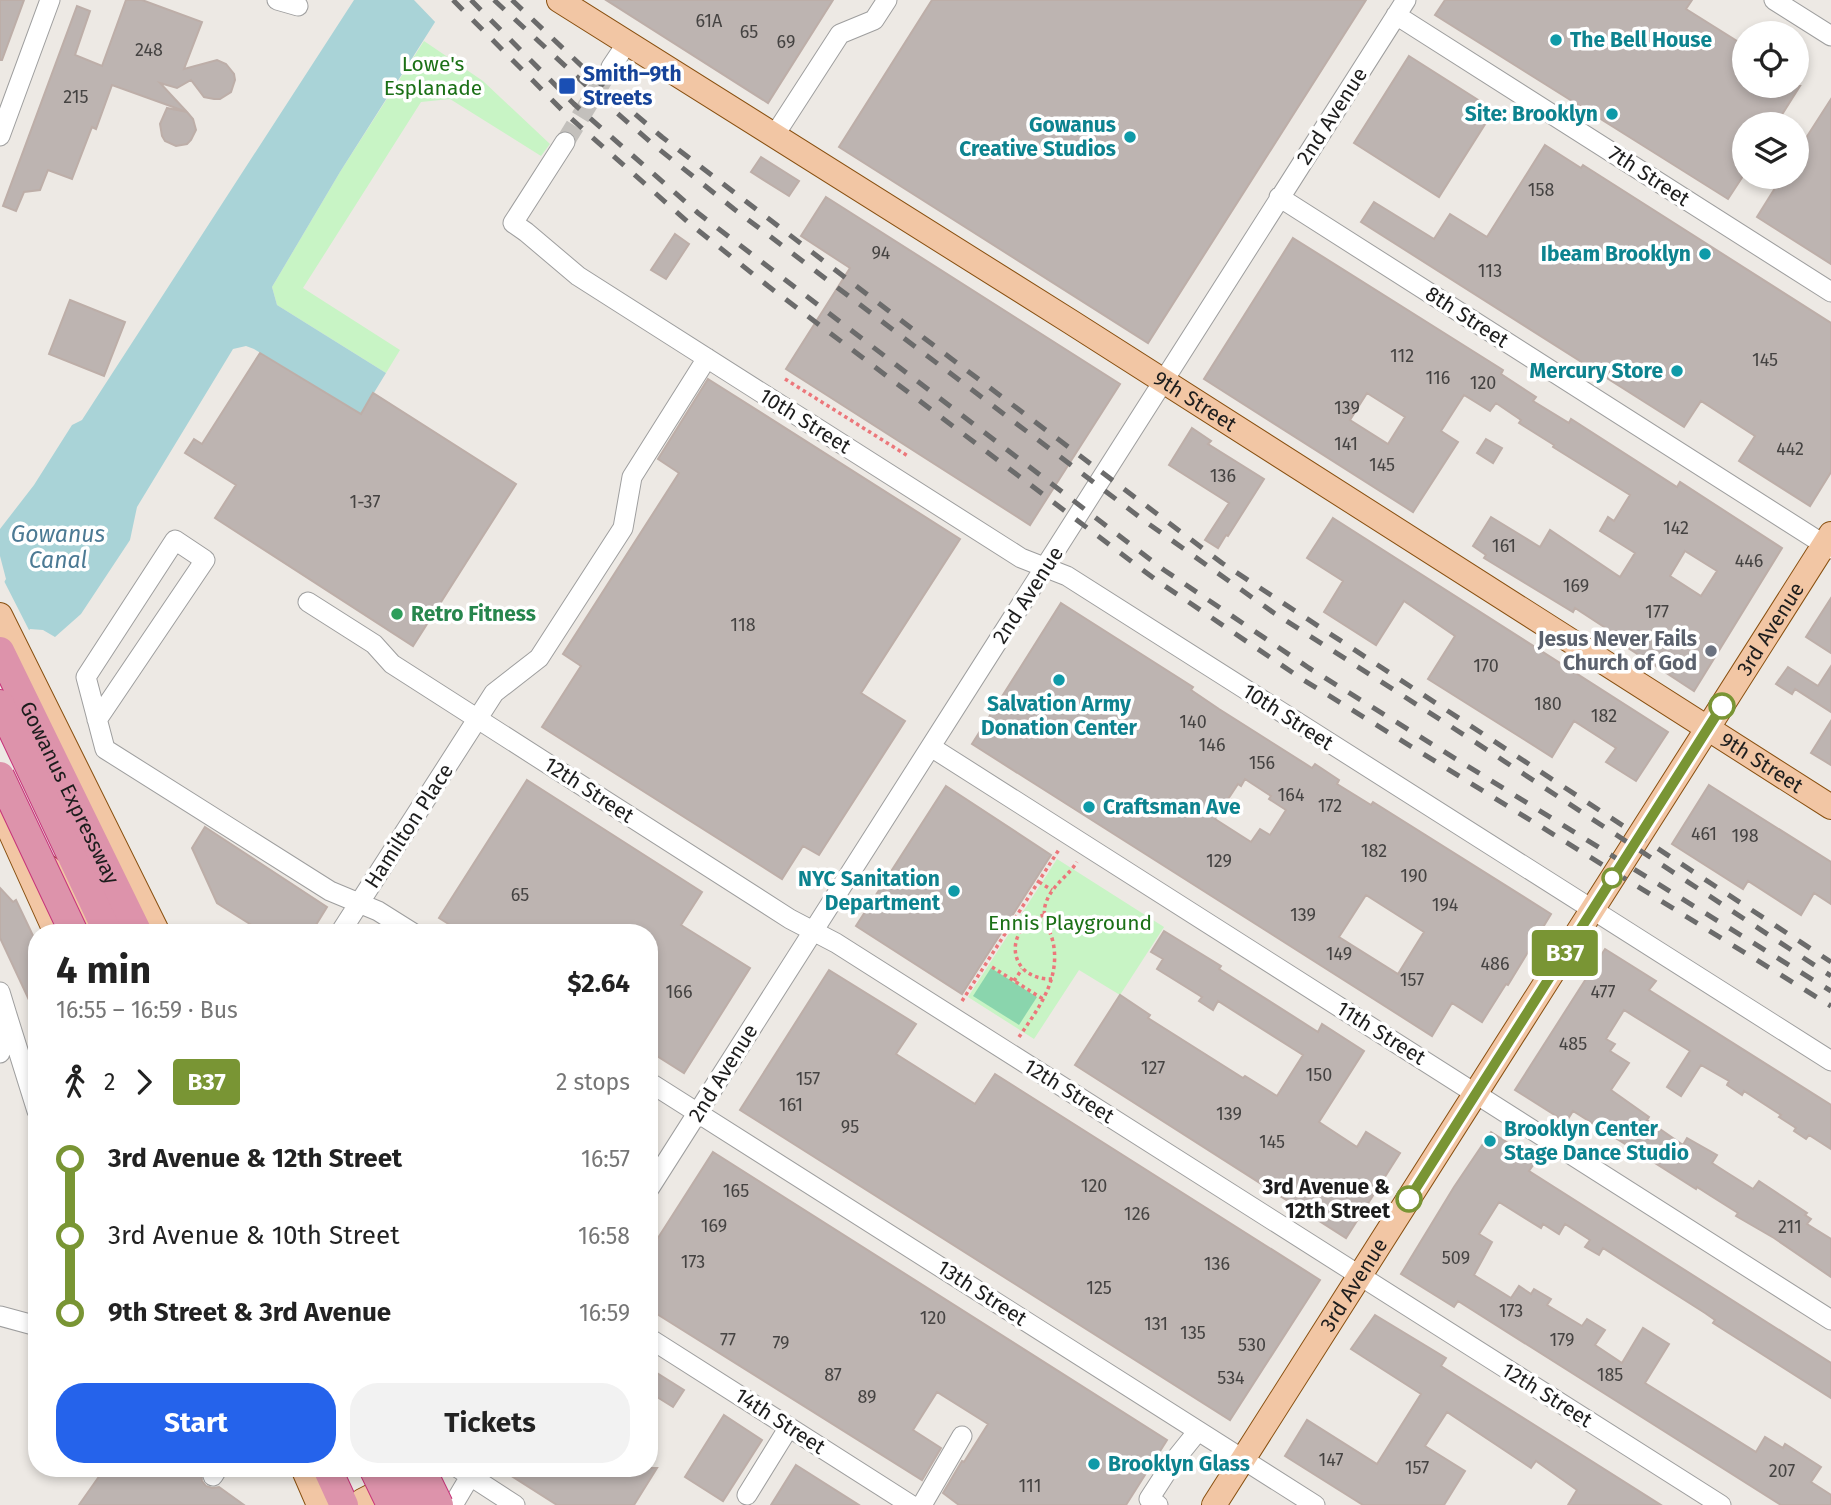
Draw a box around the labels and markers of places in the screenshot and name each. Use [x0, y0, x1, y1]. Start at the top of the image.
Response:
place label: The Bell House [1570, 27, 1712, 53]
marker: The Bell House [1548, 32, 1564, 48]
place label: Smith–9th Streets [583, 61, 682, 111]
marker: Smith–9th Streets [557, 76, 577, 96]
place label: Site: Brooklyn [1465, 101, 1598, 127]
marker: Site: Brooklyn [1604, 106, 1620, 122]
place label: Gowanus Creative Studios [959, 112, 1116, 162]
marker: Gowanus Creative Studios [1122, 129, 1138, 145]
place label: Ibeam Brooklyn [1541, 241, 1691, 267]
marker: Ibeam Brooklyn [1697, 246, 1713, 262]
place label: Mercury Store [1530, 358, 1663, 384]
marker: Mercury Store [1669, 363, 1685, 379]
place label: Retro Fitness [411, 601, 536, 627]
marker: Retro Fitness [389, 606, 405, 622]
place label: Jesus Never Fails Church of God [1537, 626, 1697, 676]
marker: Jesus Never Fails Church of God [1703, 643, 1719, 659]
marker: Salvation Army Donation Center [1051, 672, 1067, 688]
place label: Salvation Army Donation Center [981, 691, 1138, 741]
unlabelled marker [1709, 693, 1735, 719]
place label: Craftsman Ave [1103, 794, 1241, 820]
marker: Craftsman Ave [1081, 799, 1097, 815]
place label: NYC Sanitation Department [798, 866, 941, 916]
unlabelled marker [1602, 868, 1622, 888]
marker: NYC Sanitation Department [946, 883, 962, 899]
place label: Brooklyn Center Stage Dance Studio [1504, 1116, 1689, 1166]
marker: Brooklyn Center Stage Dance Studio [1482, 1133, 1498, 1149]
place label: 3rd Avenue & 12th Street [1261, 1174, 1391, 1224]
marker: 3rd Avenue & 12th Street [1396, 1186, 1422, 1212]
place label: Brooklyn Glass [1108, 1451, 1250, 1477]
marker: Brooklyn Glass [1086, 1456, 1102, 1472]

